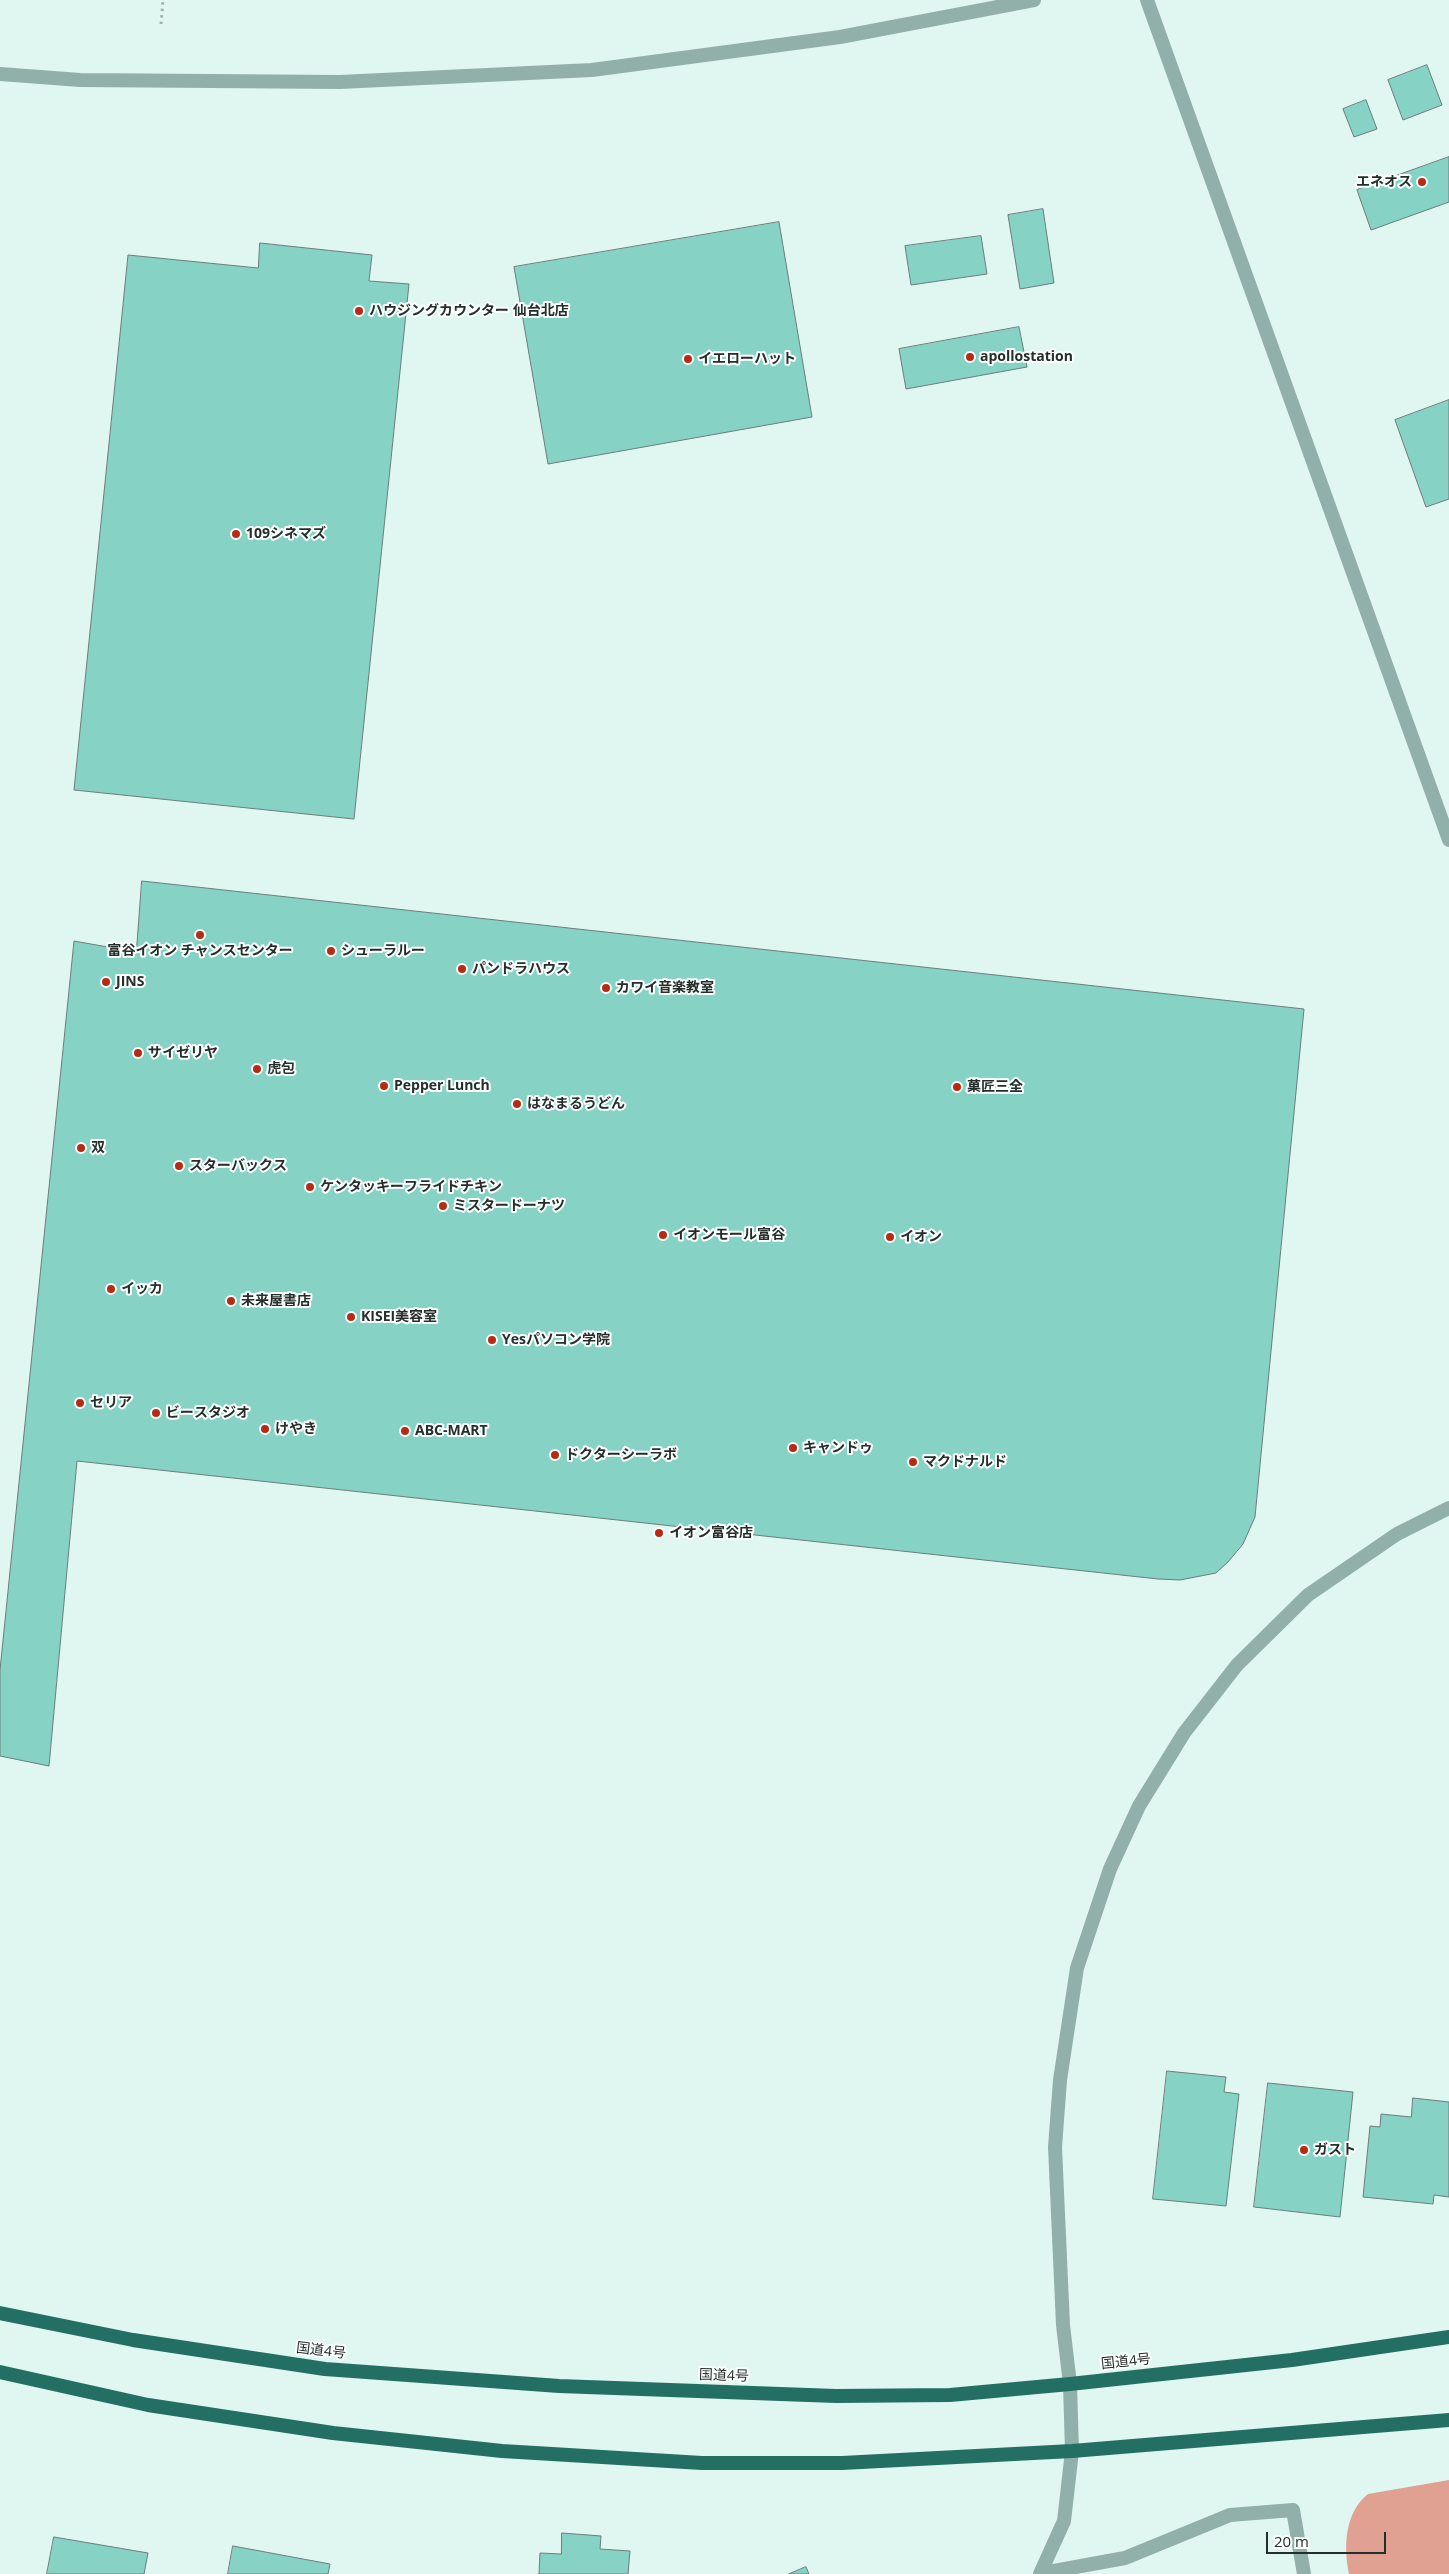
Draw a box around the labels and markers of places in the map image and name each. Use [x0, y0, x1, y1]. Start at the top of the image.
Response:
place label: エネオス [1356, 174, 1412, 190]
marker: エネオス [1416, 176, 1428, 188]
place label: ハウジングカウンター 仙台北店 [369, 303, 569, 319]
marker: ハウジングカウンター 仙台北店 [353, 305, 365, 317]
place label: apollostation [980, 349, 1073, 365]
place label: イエローハット [698, 351, 796, 367]
marker: apollostation [964, 351, 976, 363]
marker: イエローハット [682, 353, 694, 365]
place label: 109シネマズ [246, 526, 326, 542]
marker: 109シネマズ [230, 528, 242, 540]
marker: 富谷イオン チャンスセンター [194, 929, 206, 941]
place label: 富谷イオン チャンスセンター [107, 943, 293, 959]
place label: シューラルー [341, 943, 425, 959]
marker: シューラルー [325, 945, 337, 957]
place label: パンドラハウス [472, 961, 570, 977]
marker: パンドラハウス [456, 963, 468, 975]
place label: JINS [116, 974, 144, 990]
marker: JINS [100, 976, 112, 988]
place label: カワイ音楽教室 [616, 980, 714, 996]
marker: カワイ音楽教室 [600, 982, 612, 994]
place label: サイゼリヤ [148, 1045, 218, 1061]
marker: サイゼリヤ [132, 1047, 144, 1059]
place label: 虎包 [267, 1061, 295, 1077]
marker: 虎包 [251, 1063, 263, 1075]
place label: Pepper Lunch [394, 1078, 490, 1094]
place label: 菓匠三全 [967, 1079, 1023, 1095]
marker: Pepper Lunch [378, 1080, 390, 1092]
marker: 菓匠三全 [951, 1081, 963, 1093]
place label: はなまるうどん [527, 1096, 625, 1112]
marker: はなまるうどん [511, 1098, 523, 1110]
place label: 双 [91, 1140, 105, 1156]
marker: 双 [75, 1142, 87, 1154]
place label: スターバックス [189, 1158, 287, 1174]
marker: スターバックス [173, 1160, 185, 1172]
place label: ケンタッキーフライドチキン [320, 1179, 502, 1195]
marker: ケンタッキーフライドチキン [304, 1181, 316, 1193]
place label: ミスタードーナツ [453, 1198, 565, 1214]
marker: ミスタードーナツ [437, 1200, 449, 1212]
place label: イオンモール富谷 [673, 1227, 785, 1243]
marker: イオンモール富谷 [657, 1229, 669, 1241]
place label: イオン [900, 1229, 942, 1245]
marker: イオン [884, 1231, 896, 1243]
place label: イッカ [121, 1281, 163, 1297]
marker: イッカ [105, 1283, 117, 1295]
place label: 未来屋書店 [241, 1293, 311, 1309]
marker: 未来屋書店 [225, 1295, 237, 1307]
place label: KISEI美容室 [361, 1309, 437, 1325]
marker: KISEI美容室 [345, 1311, 357, 1323]
place label: Yesパソコン学院 [502, 1332, 610, 1348]
marker: Yesパソコン学院 [486, 1334, 498, 1346]
place label: セリア [90, 1395, 132, 1411]
marker: セリア [74, 1397, 86, 1409]
place label: ビースタジオ [166, 1405, 250, 1421]
marker: ビースタジオ [150, 1407, 162, 1419]
place label: けやき [275, 1421, 317, 1437]
marker: けやき [259, 1423, 271, 1435]
place label: ABC-MART [415, 1423, 488, 1439]
marker: ABC-MART [399, 1425, 411, 1437]
place label: キャンドゥ [803, 1440, 873, 1456]
marker: キャンドゥ [787, 1442, 799, 1454]
place label: ドクターシーラボ [565, 1447, 677, 1463]
marker: ドクターシーラボ [549, 1449, 561, 1461]
place label: マクドナルド [923, 1454, 1007, 1470]
marker: マクドナルド [907, 1456, 919, 1468]
place label: イオン富谷店 [669, 1525, 753, 1541]
marker: イオン富谷店 [653, 1527, 665, 1539]
place label: ガスト [1314, 2142, 1356, 2158]
marker: ガスト [1298, 2144, 1310, 2156]

